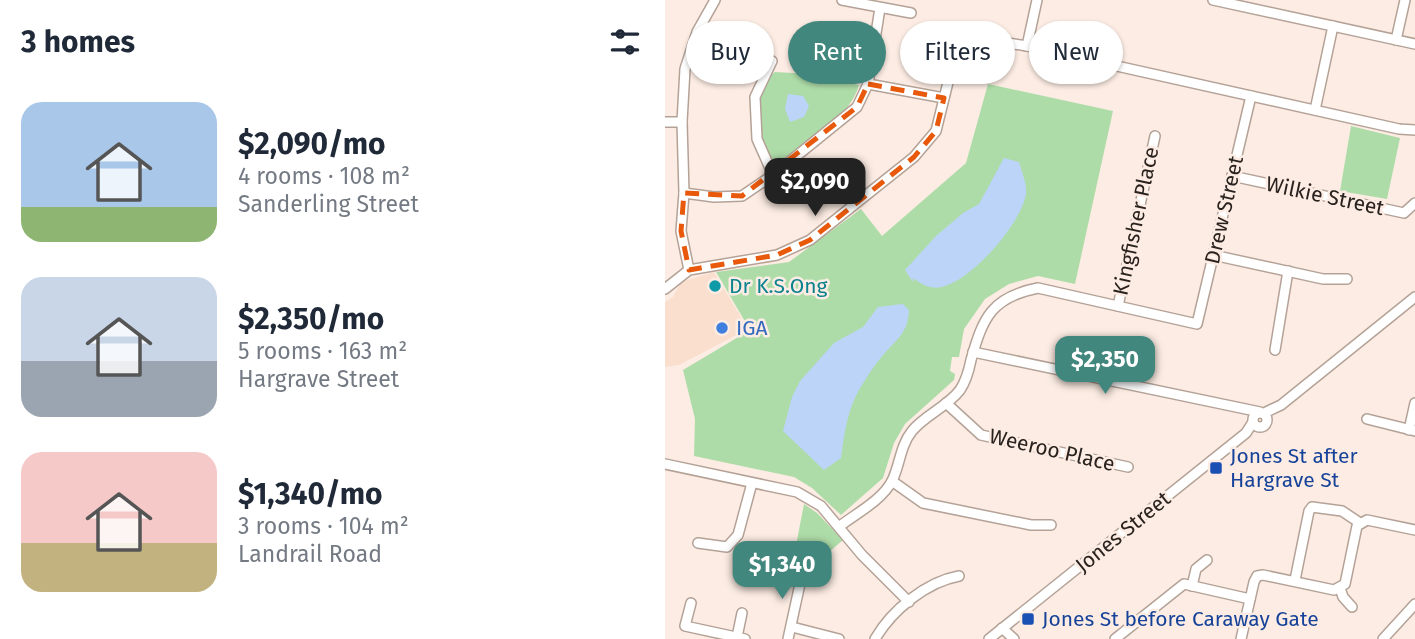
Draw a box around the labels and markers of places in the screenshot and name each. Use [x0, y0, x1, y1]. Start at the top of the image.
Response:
pin: $2,090 [758, 158, 872, 218]
place label: Dr K.S.Ong [729, 273, 828, 299]
marker: Dr K.S.Ong [707, 278, 723, 294]
place label: IGA [736, 315, 767, 341]
marker: IGA [714, 320, 730, 336]
pin: $2,350 [1048, 336, 1162, 396]
place label: Jones St after Hargrave St [1230, 443, 1358, 493]
marker: Jones St after Hargrave St [1208, 460, 1224, 476]
pin: $1,340 [725, 542, 839, 601]
place label: Jones St before Caraway Gate [1042, 606, 1319, 632]
marker: Jones St before Caraway Gate [1020, 611, 1036, 627]

